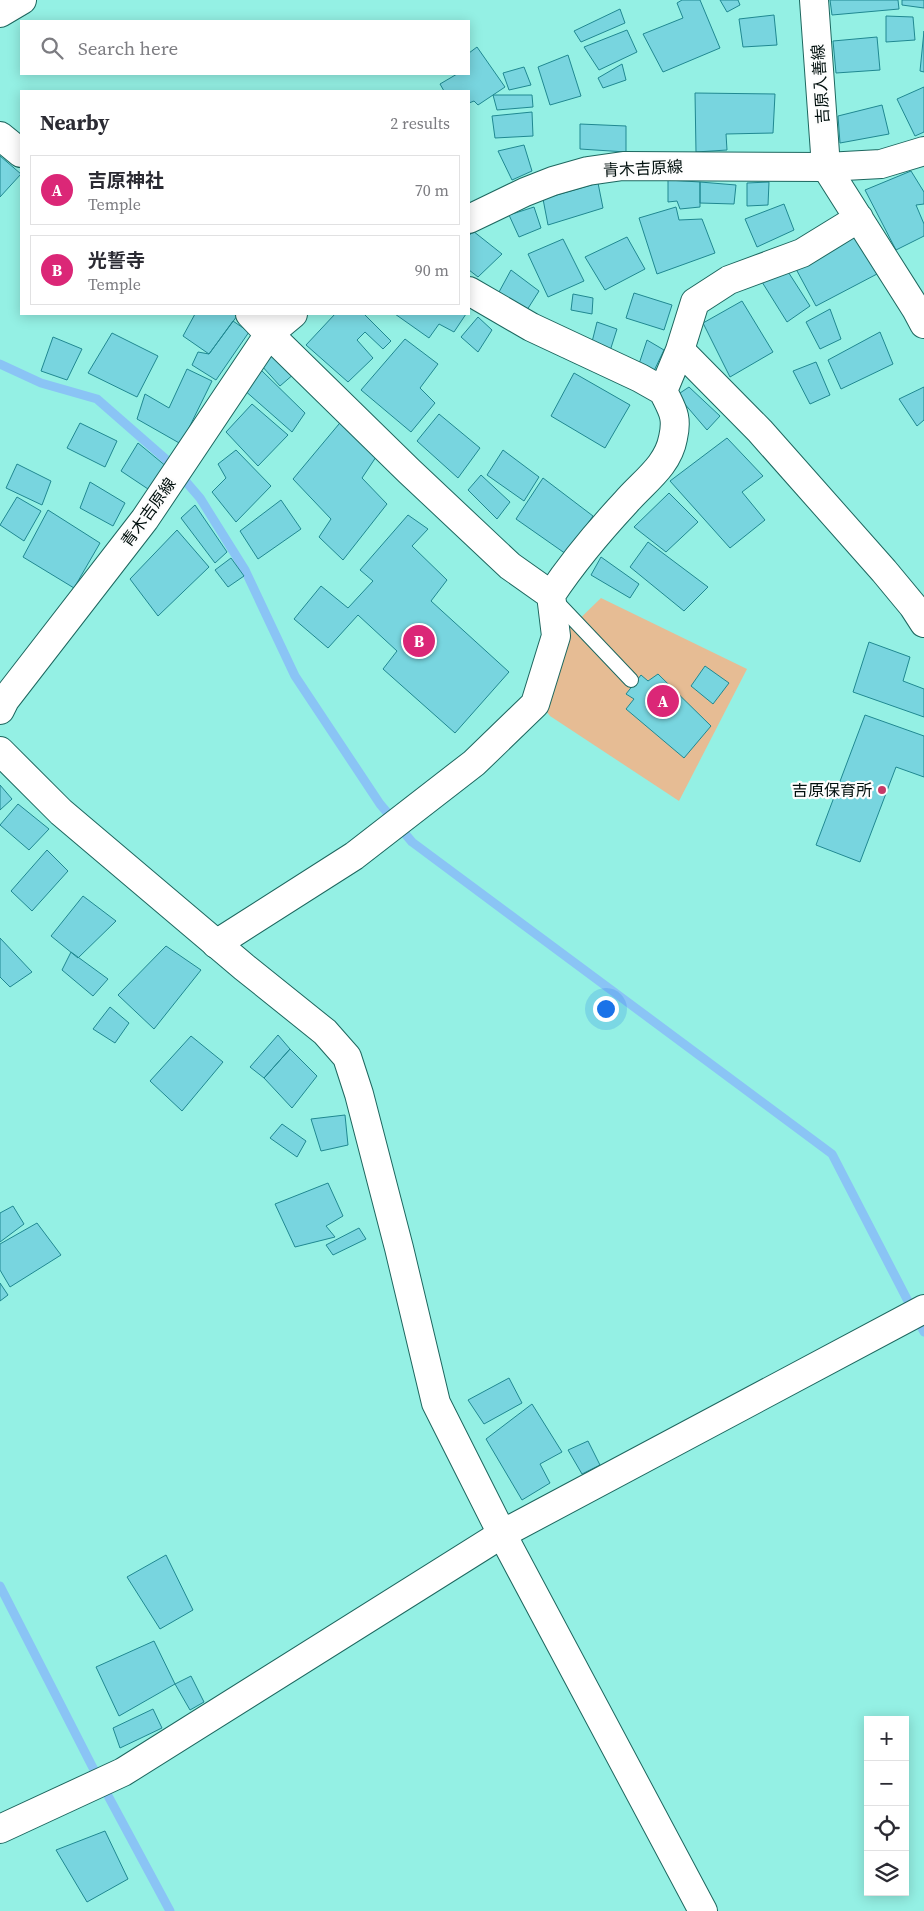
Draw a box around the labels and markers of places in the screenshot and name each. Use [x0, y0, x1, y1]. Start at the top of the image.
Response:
pin: B [403, 622, 435, 660]
pin: A [647, 682, 679, 720]
place label: 吉原保育所 [792, 779, 872, 801]
marker: 吉原保育所 [876, 784, 888, 796]

